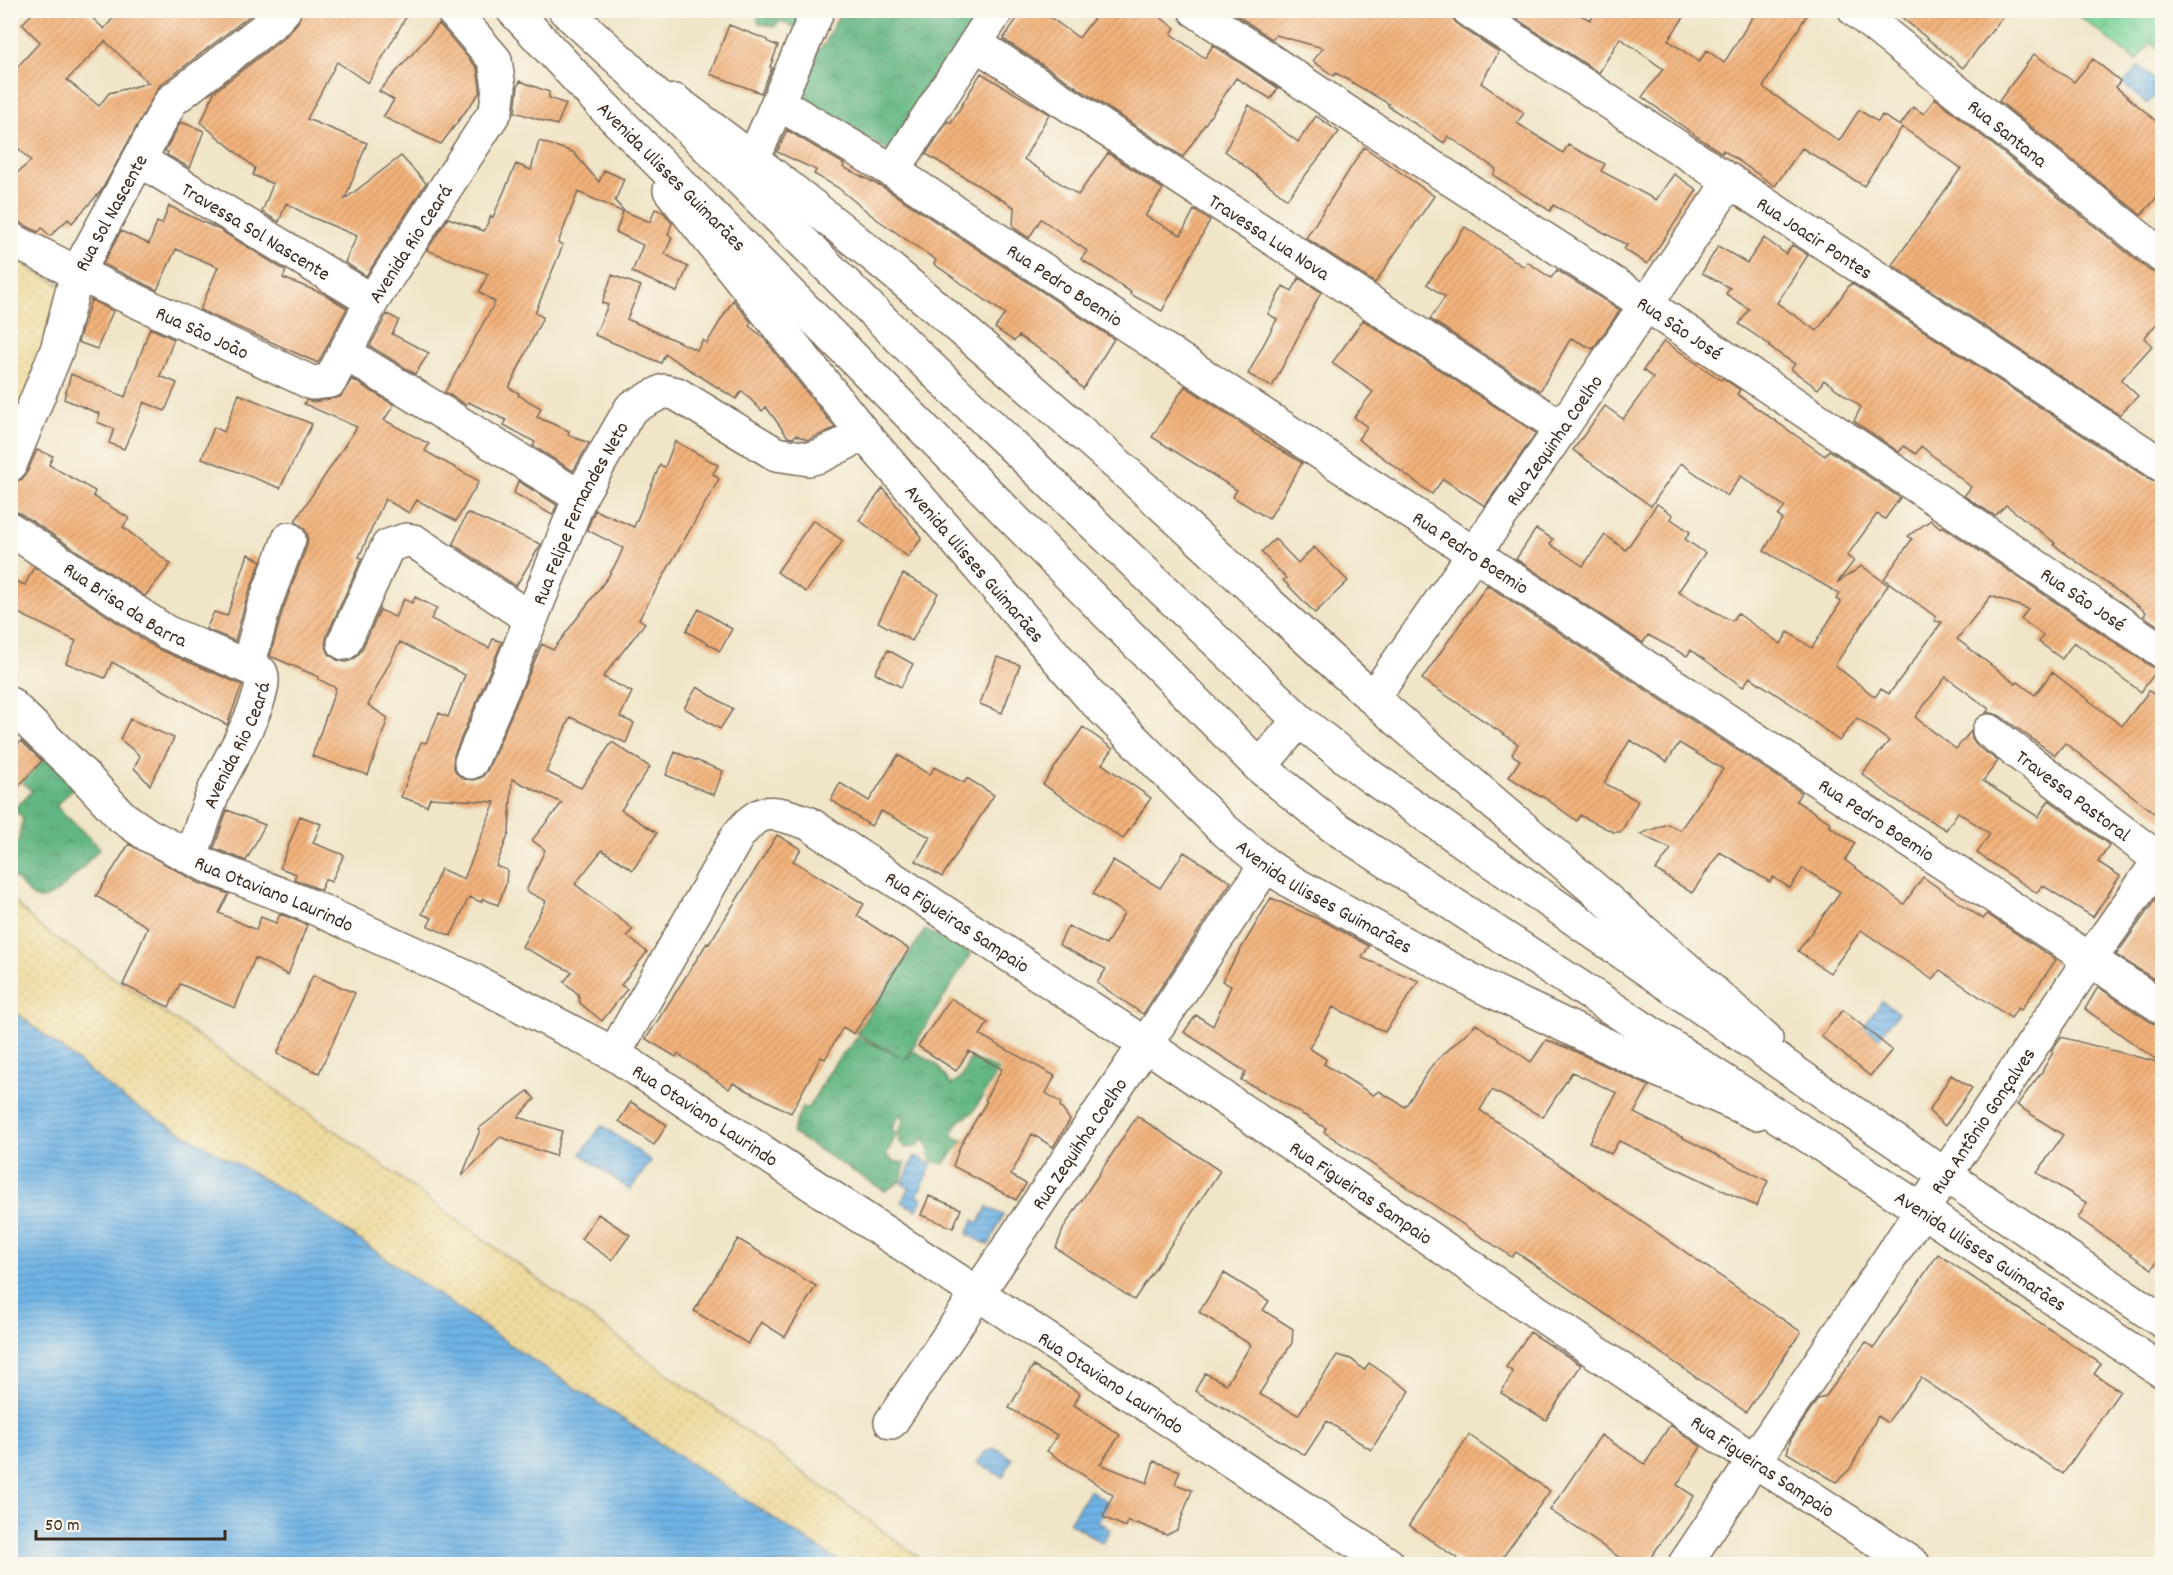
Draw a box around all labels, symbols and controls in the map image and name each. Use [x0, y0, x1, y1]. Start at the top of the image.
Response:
street label: Rua Santana [1960, 94, 2052, 176]
street label: Avenida Ulisses Guimarães [589, 97, 751, 259]
street label: Rua Sol Nascente [69, 150, 156, 277]
street label: Travessa Sol Nascente [175, 177, 335, 289]
street label: Avenida Rio Ceará [363, 180, 461, 310]
street label: Travessa Lua Nova [1202, 189, 1335, 289]
street label: Rua Joacir Pontes [1750, 191, 1877, 288]
street label: Rua Pedro Boemio [1000, 238, 1127, 336]
street label: Rua São José [1630, 291, 1727, 369]
street label: Rua São João [150, 301, 253, 368]
street label: Rua Zequinha Coelho [1500, 370, 1611, 513]
street label: Rua Felipe Fernandes Neto [527, 417, 637, 610]
street label: Avenida Ulisses Guimarães [897, 480, 1049, 650]
street label: Rua Pedro Boemio [1406, 506, 1533, 603]
street label: Rua Brisa da Barra [57, 557, 191, 657]
street label: Rua São José [2034, 562, 2131, 640]
street label: Avenida Rio Ceará [198, 680, 279, 813]
street label: Travessa Pastoral [2008, 745, 2135, 850]
street label: Rua Pedro Boemio [1812, 773, 1939, 870]
street label: Avenida Ulisses Guimarães [1229, 834, 1416, 962]
street label: Rua Otaviano Laurindo [189, 850, 357, 941]
street label: Rua Figueiras Sampaio [878, 866, 1034, 982]
street label: Rua Antônio Gonçalves [1925, 1043, 2044, 1201]
street label: Rua Otaviano Laurindo [626, 1059, 783, 1175]
street label: Rua Zequihha Coelho [1027, 1073, 1136, 1217]
street label: Rua Figueiras Sampaio [1283, 1136, 1437, 1253]
street label: Avenida Ulisses Guimarães [1888, 1185, 2071, 1320]
street label: Rua Otaviano Laurindo [1031, 1326, 1189, 1443]
street label: Rua Figueiras Sampaio [1684, 1410, 1839, 1526]
scale bar [36, 1503, 225, 1541]
text: 50 m [45, 1514, 80, 1539]

